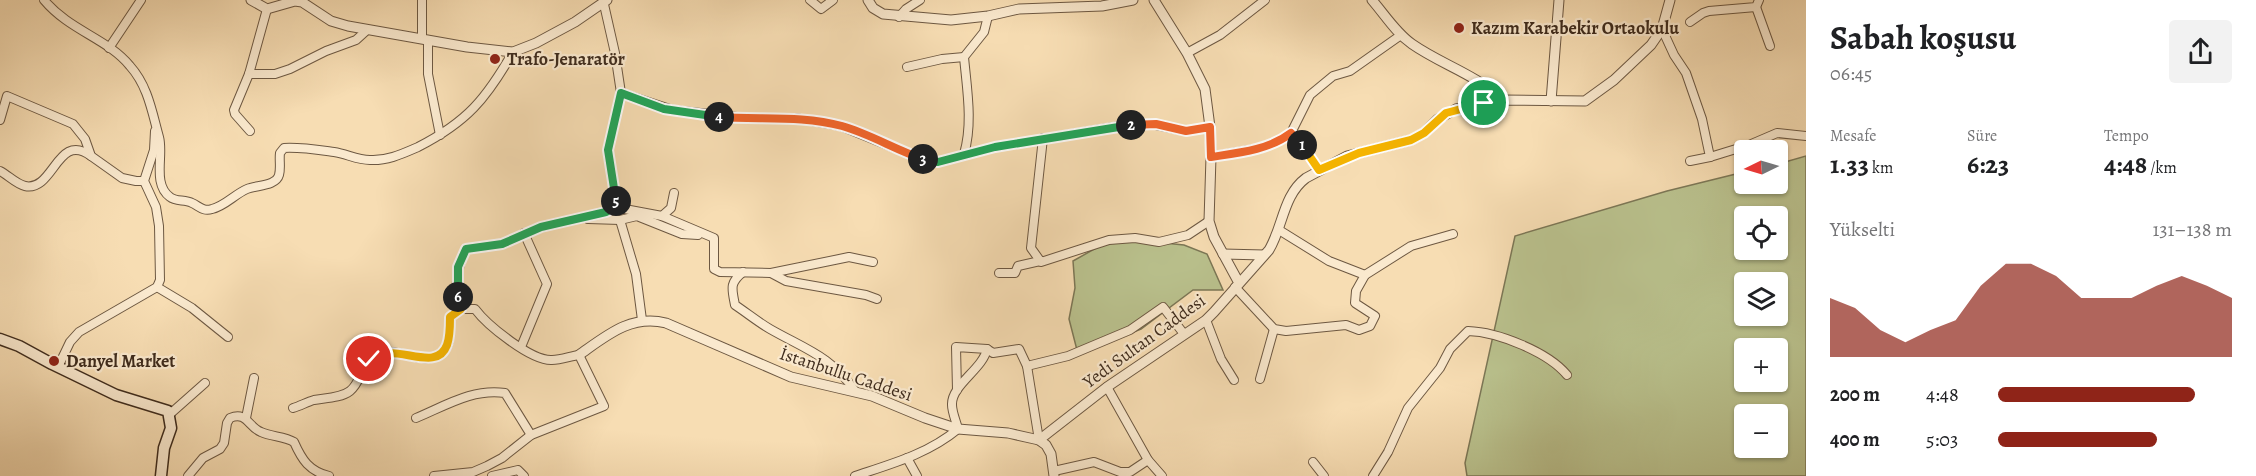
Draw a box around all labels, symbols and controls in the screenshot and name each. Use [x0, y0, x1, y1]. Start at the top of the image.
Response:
text: Sabah koşusu [1830, 15, 2016, 60]
place label: Kazım Karabekir Ortaokulu [1471, 16, 1679, 40]
button: share [2169, 20, 2232, 83]
marker: Kazım Karabekir Ortaokulu [1452, 21, 1466, 35]
place label: Trafo-Jenaratör [507, 47, 625, 71]
marker: Trafo-Jenaratör [488, 52, 502, 66]
text: 06:45 [1830, 60, 1872, 87]
pin [1458, 77, 1509, 128]
icon: arrive [1467, 86, 1500, 119]
pin: 4 [704, 102, 734, 132]
text: 4 [715, 106, 723, 128]
pin: 2 [1116, 110, 1146, 140]
text: 2 [1127, 114, 1135, 136]
text: Mesafe [1830, 125, 1876, 147]
text: Süre [1967, 125, 1997, 147]
text: Tempo [2104, 125, 2149, 147]
pin: 1 [1287, 130, 1317, 160]
text: 1 [1299, 134, 1305, 156]
north arrow [1734, 140, 1788, 194]
map controls [1734, 140, 1788, 458]
pin: 3 [908, 144, 938, 174]
text: 1.33 [1830, 147, 1869, 182]
text: 6:23 [1967, 147, 2009, 182]
text: 4:48 [2104, 147, 2147, 182]
text: 3 [920, 148, 926, 170]
text: km [1869, 157, 1893, 179]
text: /km [2147, 157, 2177, 179]
pin: 5 [601, 186, 631, 216]
text: 5 [613, 190, 619, 212]
button: locate [1734, 206, 1788, 260]
text: Yükselti [1830, 216, 1895, 243]
text: 131–138 m [2152, 216, 2232, 243]
button: layers [1734, 272, 1788, 326]
pin: 6 [443, 282, 473, 312]
text: 6 [454, 286, 462, 308]
street label: Yedi Sultan Caddesi [1077, 288, 1210, 394]
pin [343, 333, 394, 384]
button: + [1734, 338, 1788, 392]
street label: İstanbullu Caddesi [777, 341, 915, 407]
icon: check [352, 342, 385, 375]
place label: Danyel Market [66, 349, 175, 373]
marker: Danyel Market [47, 354, 61, 368]
text: 200 m [1830, 381, 1880, 408]
text: 4:48 [1926, 381, 1959, 408]
button: − [1734, 404, 1788, 458]
text: 400 m [1830, 426, 1880, 453]
text: 5:03 [1926, 426, 1958, 453]

